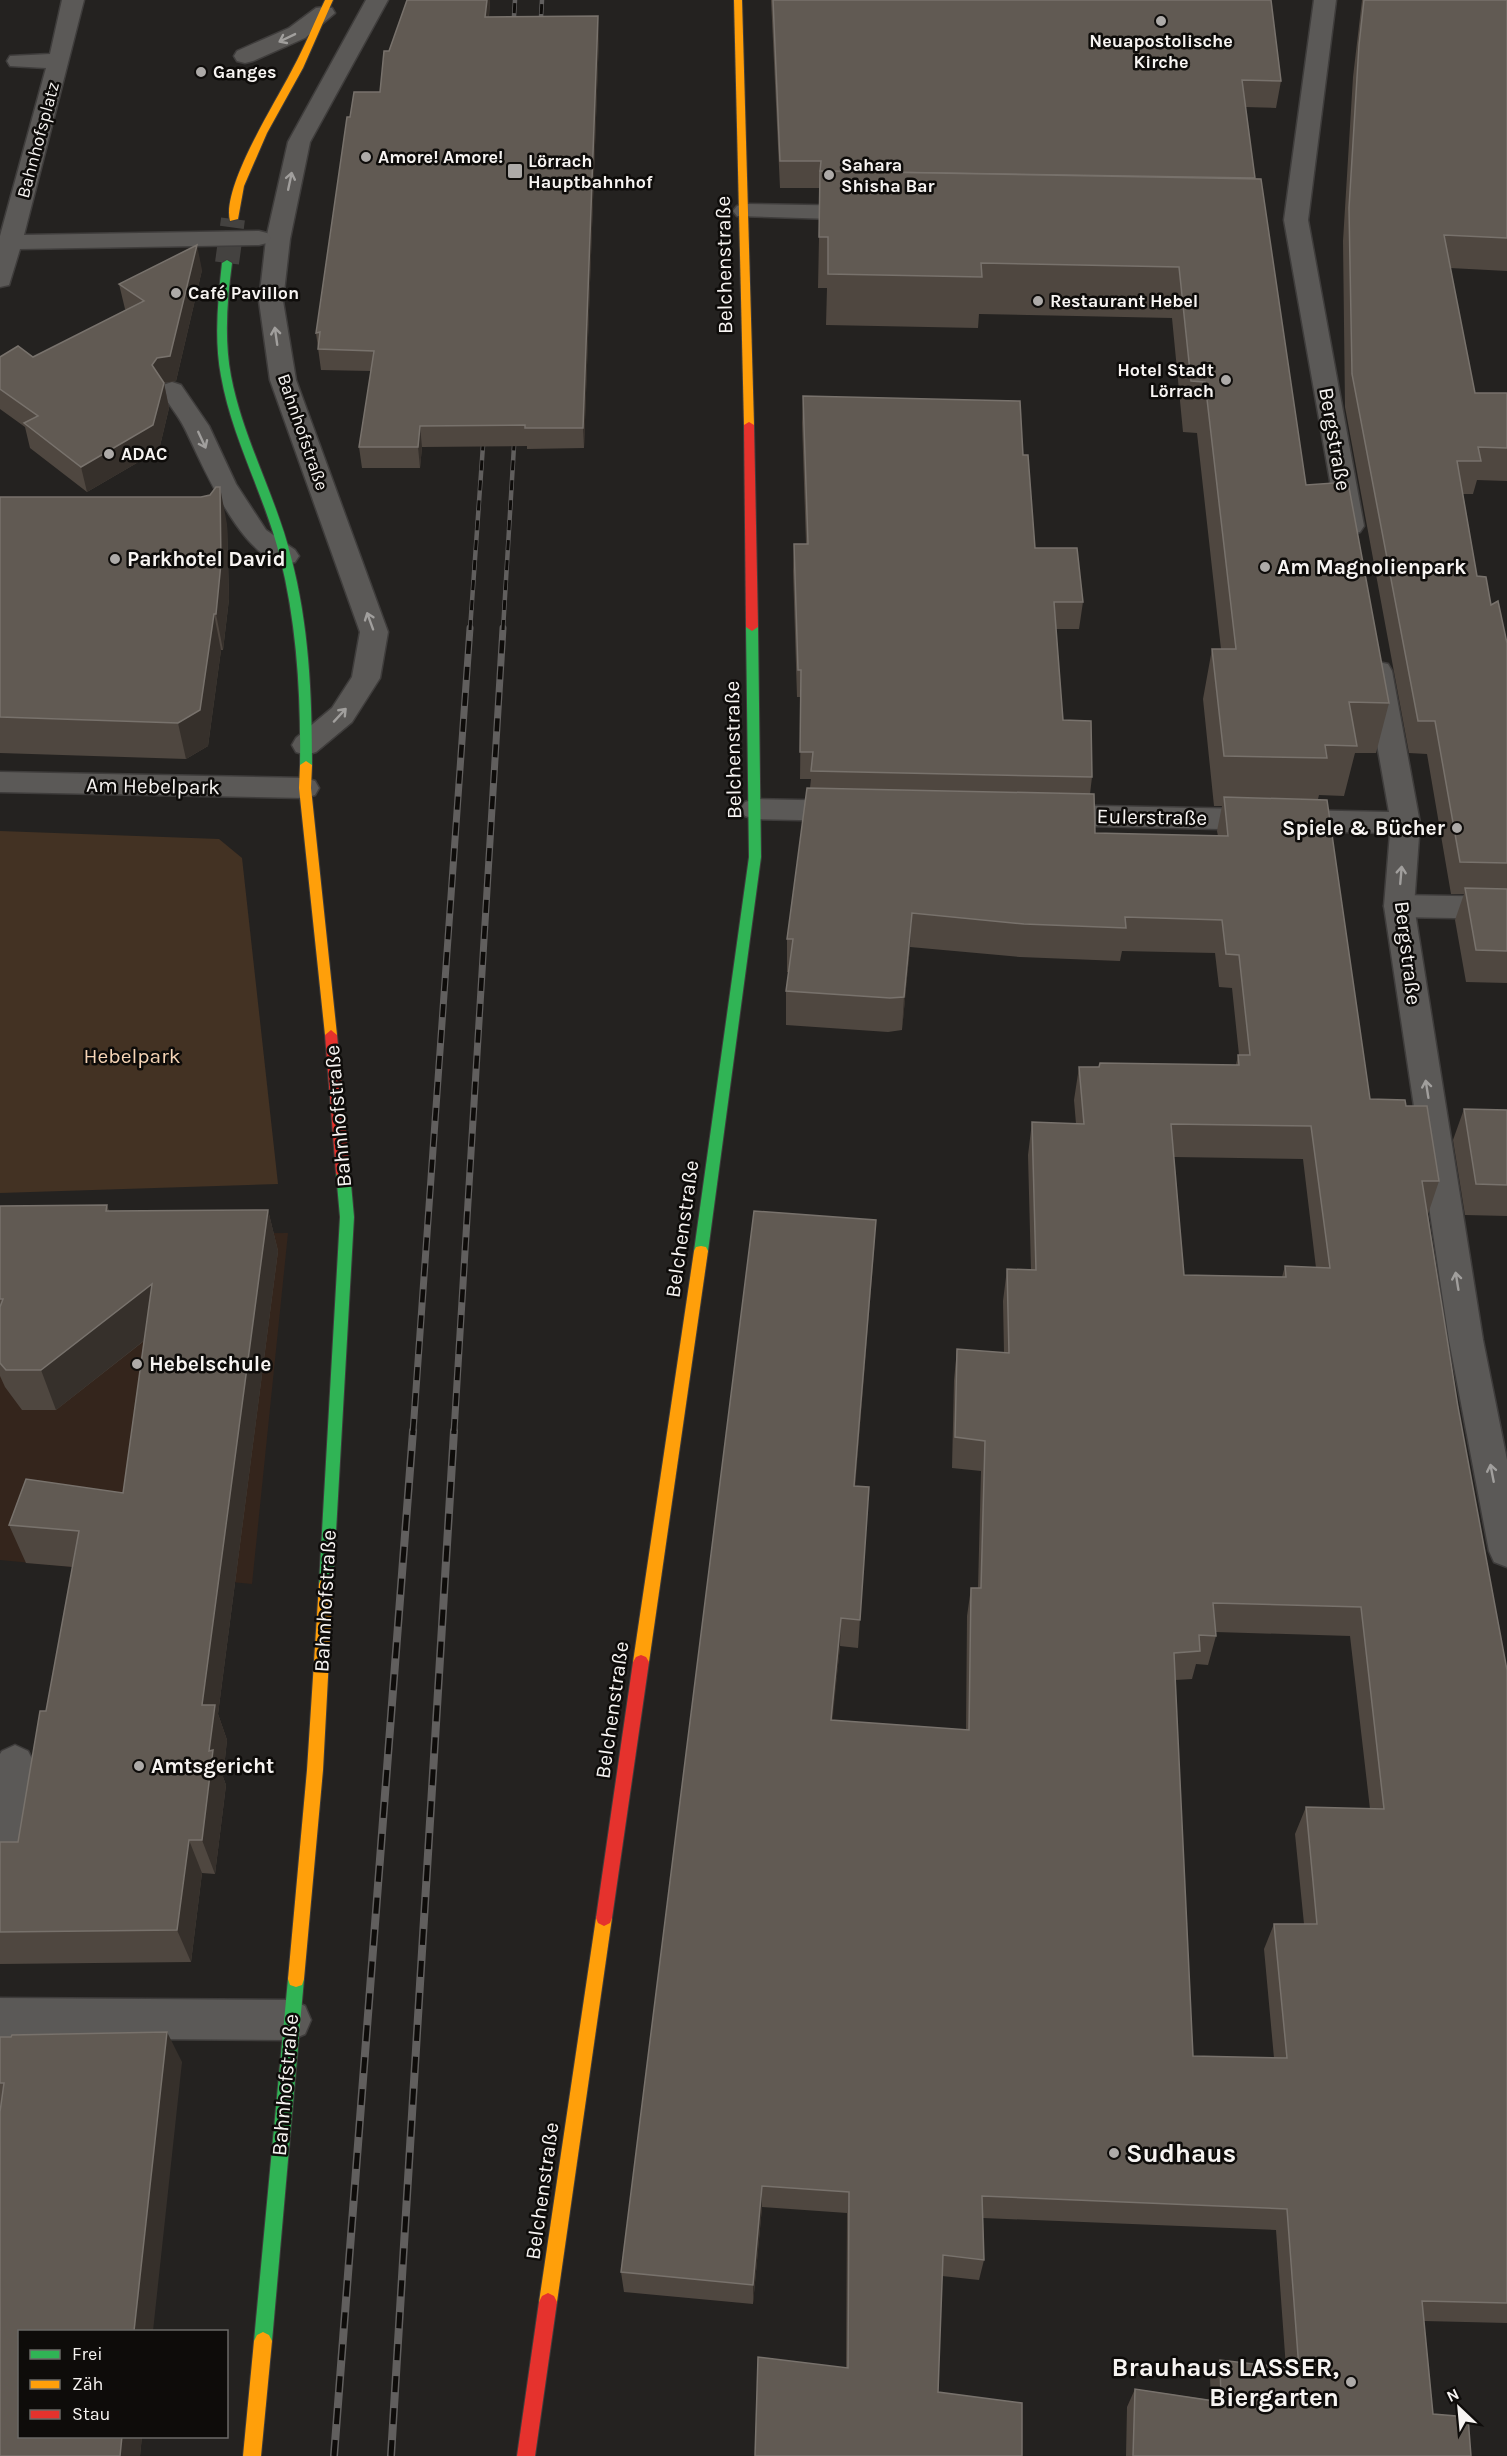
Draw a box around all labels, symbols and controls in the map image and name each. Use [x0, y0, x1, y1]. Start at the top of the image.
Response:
marker: Neuapostolische Kirche [1154, 14, 1168, 28]
place label: Neuapostolische Kirche [1089, 30, 1233, 73]
one-way arrow [278, 33, 296, 45]
place label: Ganges [213, 61, 276, 83]
marker: Ganges [194, 65, 208, 79]
street label: Bahnhofsplatz [12, 79, 64, 201]
place label: Amore! Amore! [378, 146, 503, 168]
marker: Amore! Amore! [359, 150, 373, 164]
place label: Lörrach Hauptbahnhof [528, 150, 653, 193]
place label: Sahara Shisha Bar [841, 154, 935, 197]
marker: Lörrach Hauptbahnhof [506, 162, 524, 180]
marker: Sahara Shisha Bar [822, 168, 836, 182]
one-way arrow [284, 172, 296, 191]
street label: Belchenstraße [711, 196, 737, 334]
place label: Café Pavillon [188, 282, 299, 304]
marker: Café Pavillon [169, 286, 183, 300]
place label: Restaurant Hebel [1050, 290, 1198, 312]
marker: Restaurant Hebel [1031, 294, 1045, 308]
one-way arrow [271, 327, 282, 347]
place label: Hotel Stadt Lörrach [1117, 359, 1214, 402]
street label: Bahnhofstraße [273, 371, 333, 493]
marker: Hotel Stadt Lörrach [1219, 373, 1233, 387]
street label: Bergstraße [1314, 385, 1356, 493]
one-way arrow [197, 430, 208, 448]
place label: ADAC [121, 443, 167, 465]
marker: ADAC [102, 447, 116, 461]
place label: Parkhotel David [127, 547, 286, 571]
marker: Parkhotel David [108, 552, 122, 566]
place label: Am Magnolienpark [1277, 555, 1467, 579]
marker: Am Magnolienpark [1258, 560, 1272, 574]
one-way arrow [363, 612, 374, 630]
street label: Belchenstraße [720, 681, 746, 819]
one-way arrow [333, 708, 347, 723]
street label: Am Hebelpark [86, 773, 220, 799]
street label: Eulerstraße [1097, 804, 1207, 830]
place label: Spiele & Bücher [1282, 816, 1446, 840]
marker: Spiele & Bücher [1450, 821, 1464, 835]
one-way arrow [1396, 865, 1407, 885]
street label: Bergstraße [1390, 900, 1426, 1006]
park label: Hebelpark [83, 1044, 181, 1068]
street label: Bahnhofstraße [320, 1044, 356, 1188]
one-way arrow [1421, 1079, 1432, 1099]
street label: Belchenstraße [660, 1159, 704, 1299]
one-way arrow [1452, 1272, 1463, 1292]
place label: Hebelschule [149, 1352, 271, 1376]
marker: Hebelschule [130, 1357, 144, 1371]
one-way arrow [1486, 1464, 1497, 1483]
street label: Bahnhofstraße [309, 1529, 341, 1673]
street label: Belchenstraße [590, 1640, 634, 1780]
place label: Amtsgericht [151, 1754, 274, 1778]
marker: Amtsgericht [132, 1759, 146, 1773]
street label: Bahnhofstraße [267, 2013, 303, 2157]
street label: Belchenstraße [520, 2121, 564, 2261]
place label: Sudhaus [1126, 2138, 1236, 2169]
marker: Sudhaus [1107, 2146, 1121, 2160]
legend [18, 2330, 228, 2438]
text: Frei [72, 2343, 103, 2365]
place label: Brauhaus LASSER, Biergarten [1112, 2352, 1339, 2413]
text: Zäh [72, 2373, 103, 2395]
marker: Brauhaus LASSER, Biergarten [1344, 2375, 1358, 2389]
north arrow [1429, 2378, 1489, 2438]
text: N [1443, 2384, 1462, 2406]
text: Stau [72, 2403, 110, 2425]

